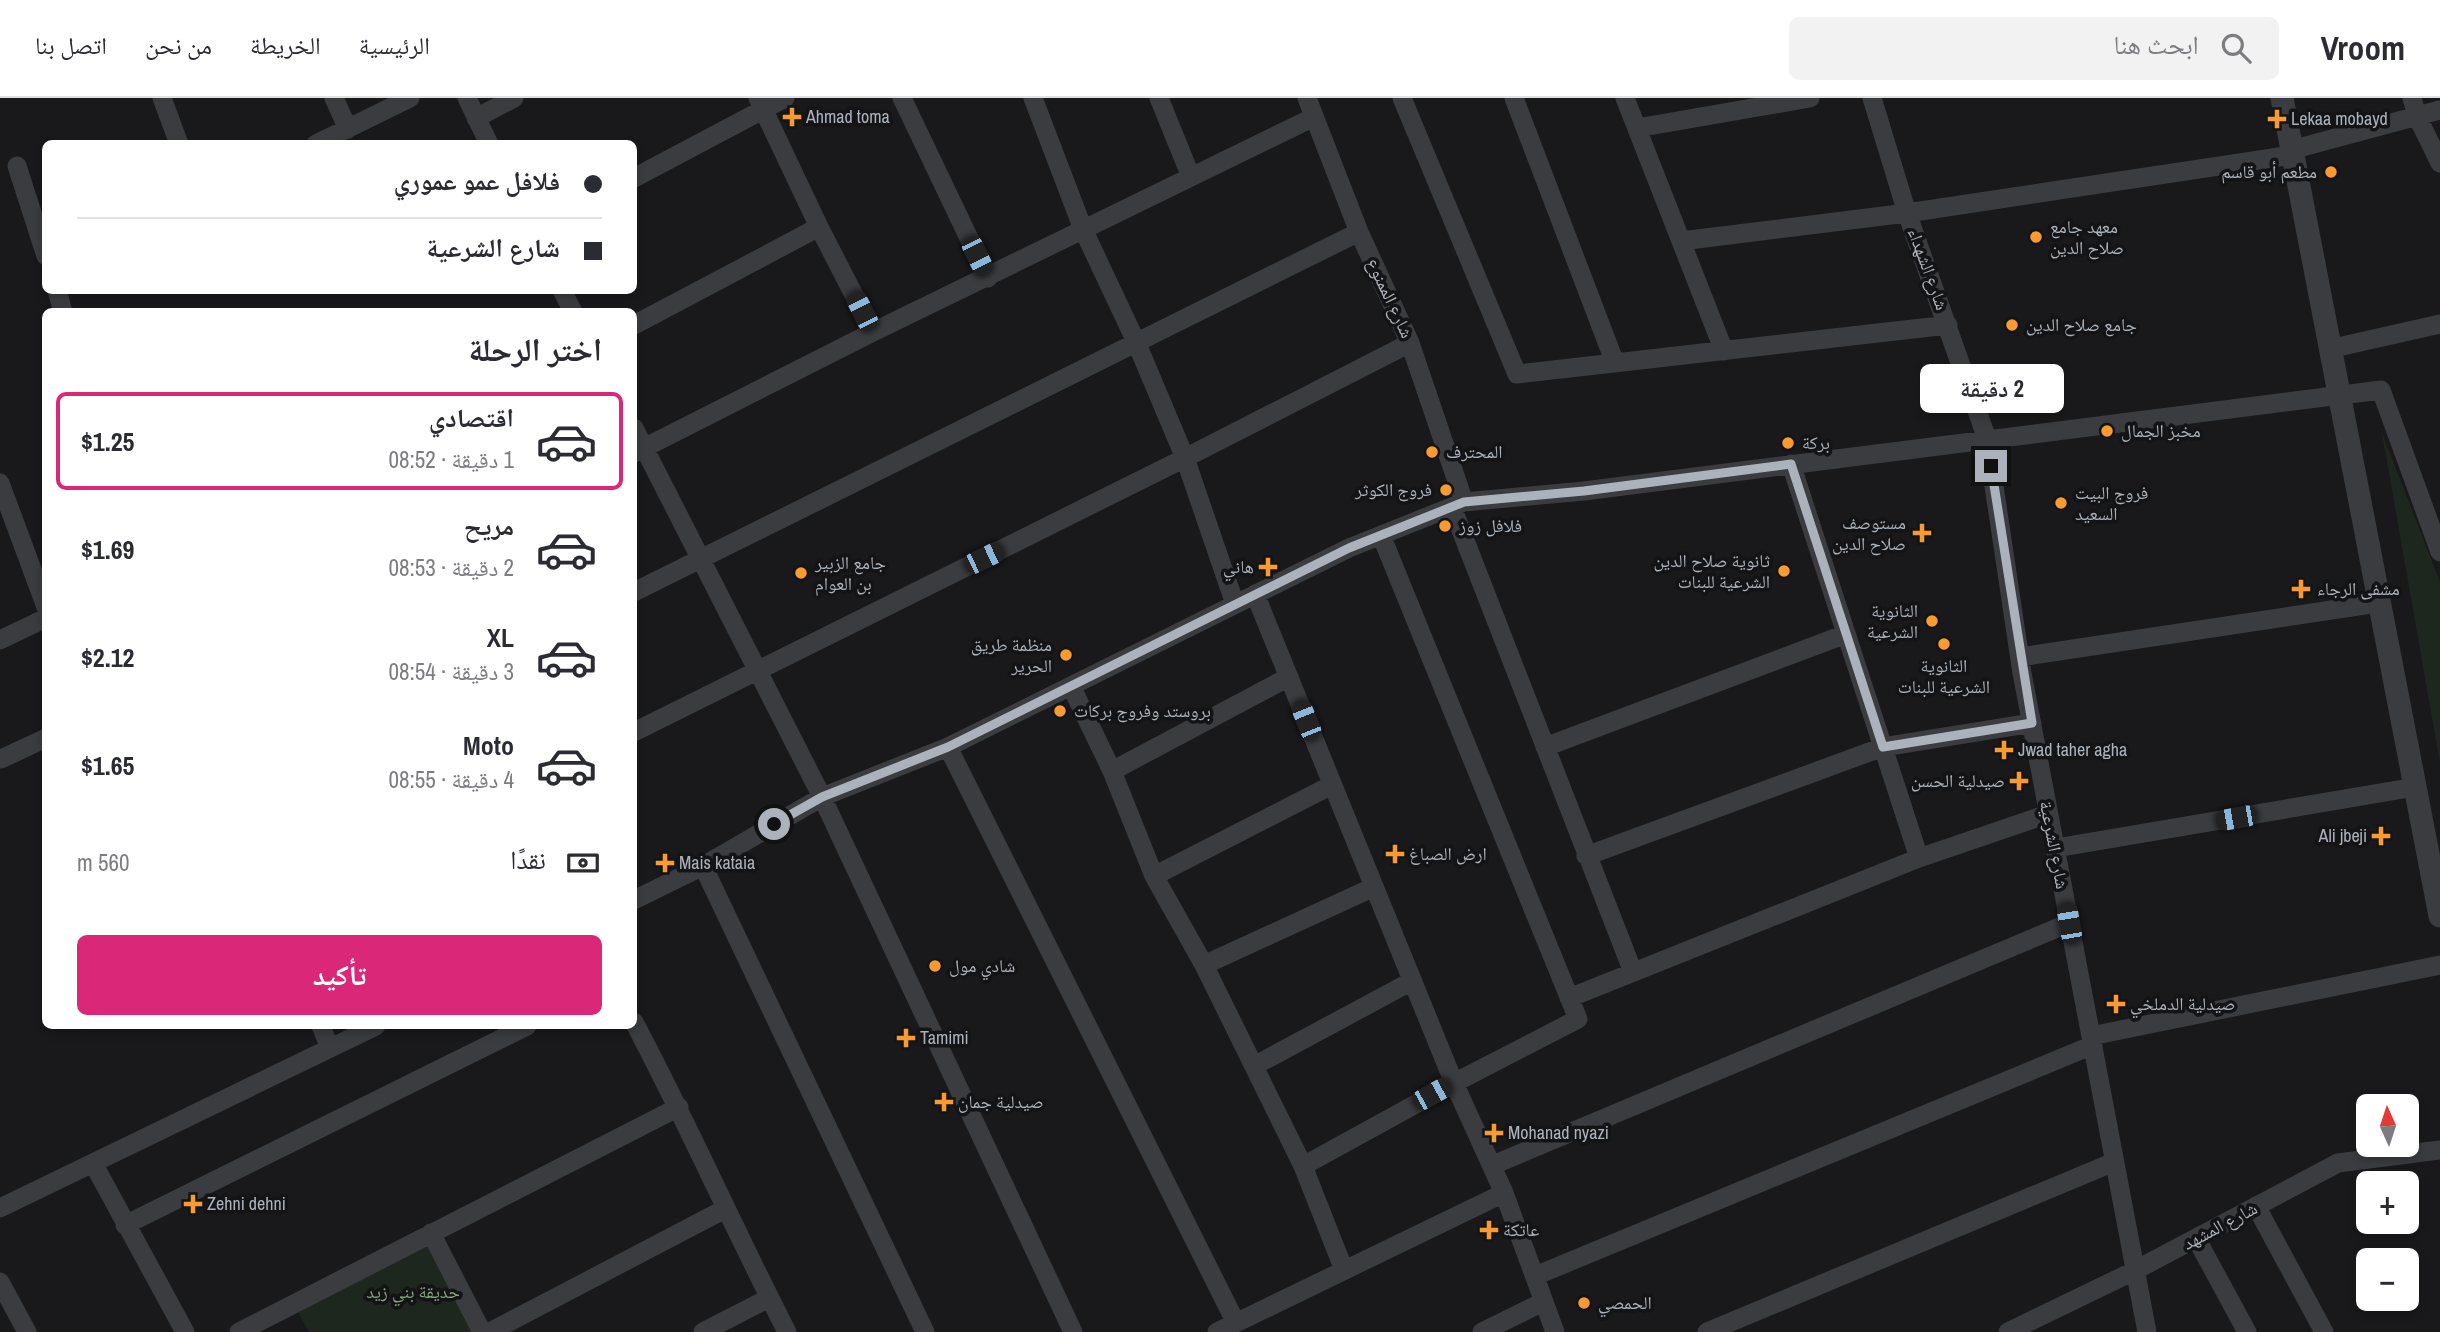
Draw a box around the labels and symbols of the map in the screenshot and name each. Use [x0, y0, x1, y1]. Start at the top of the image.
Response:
place label: Ahmad toma [805, 104, 890, 129]
place label: Lekaa mobayd [2291, 106, 2388, 131]
marker: Ahmad toma [784, 109, 800, 125]
marker: Lekaa mobayd [2269, 111, 2285, 127]
place label: مطعم أبو قاسم [2221, 159, 2317, 184]
marker: مطعم أبو قاسم [2323, 164, 2339, 180]
place label: معهد جامع صلاح الدين [2050, 214, 2124, 260]
street label: شارع الشهداء [1902, 224, 1955, 313]
marker: معهد جامع صلاح الدين [2028, 229, 2044, 245]
car [959, 233, 996, 279]
street label: شارع الممنوع [1361, 254, 1420, 342]
car [844, 288, 881, 334]
place label: جامع صلاح الدين [2026, 312, 2137, 337]
marker: جامع صلاح الدين [2004, 317, 2020, 333]
callout: 2 دقيقة [1919, 364, 2063, 414]
place label: مخبز الجمال [2121, 418, 2201, 443]
marker: مخبز الجمال [2099, 423, 2115, 439]
place label: بركة [1802, 430, 1830, 455]
marker: بركة [1780, 435, 1796, 451]
place label: المحترف [1446, 439, 1503, 464]
marker: المحترف [1424, 444, 1440, 460]
route end [1975, 450, 2007, 482]
place label: فروج الكوثر [1354, 477, 1432, 502]
place label: فروج البيت السعيد [2075, 480, 2148, 526]
marker: فروج الكوثر [1438, 482, 1454, 498]
marker: فروج البيت السعيد [2053, 495, 2069, 511]
place label: مستوصف صلاح الدين [1832, 510, 1906, 556]
place label: فلافل زوز [1458, 513, 1522, 538]
marker: فلافل زوز [1437, 518, 1453, 534]
marker: مستوصف صلاح الدين [1912, 523, 1932, 543]
car [961, 539, 1008, 577]
place label: ثانوية صلاح الدين الشرعية للبنات [1653, 548, 1770, 594]
place label: جامع الزبير بن العوام [814, 550, 886, 596]
place label: هاني [1223, 554, 1254, 582]
marker: هاني [1260, 559, 1276, 575]
marker: ثانوية صلاح الدين الشرعية للبنات [1776, 563, 1792, 579]
marker: جامع الزبير بن العوام [793, 565, 809, 581]
place label: مشفى الرجاء [2317, 576, 2400, 601]
marker: مشفى الرجاء [2291, 579, 2311, 599]
place label: الثانوية الشرعية [1867, 598, 1918, 644]
marker: الثانوية الشرعية [1924, 613, 1940, 629]
place label: منظمة طريق الحرير [971, 632, 1052, 678]
marker: الثانوية الشرعية للبنات [1936, 636, 1952, 652]
marker: منظمة طريق الحرير [1058, 647, 1074, 663]
place label: الثانوية الشرعية للبنات [1898, 653, 1990, 699]
car [1289, 697, 1324, 743]
place label: بروستد وفروج بركات [1074, 698, 1211, 723]
marker: بروستد وفروج بركات [1052, 703, 1068, 719]
place label: Jwad taher agha [2018, 737, 2127, 762]
marker: Jwad taher agha [1996, 742, 2012, 758]
place label: صيدلية الحسن [1911, 768, 2005, 793]
marker: صيدلية الحسن [2011, 773, 2027, 789]
street label: شارع الشرعية [2034, 799, 2075, 891]
car [2214, 804, 2259, 832]
route start [758, 808, 790, 840]
place label: Ali jbeji [2318, 823, 2367, 848]
marker: Ali jbeji [2373, 828, 2389, 844]
place label: ارض الصباغ [1409, 841, 1487, 866]
marker: ارض الصباغ [1387, 846, 1403, 862]
place label: Mais kataia [679, 850, 755, 875]
marker: Mais kataia [657, 855, 673, 871]
car [2056, 900, 2083, 946]
place label: شادي مول [949, 953, 1015, 981]
marker: شادي مول [927, 958, 943, 974]
place label: صيدلية الدملخي [2130, 991, 2235, 1019]
marker: صيدلية الدملخي [2108, 996, 2124, 1012]
place label: Tamimi [920, 1025, 969, 1050]
marker: Tamimi [898, 1030, 914, 1046]
car [1409, 1075, 1456, 1113]
place label: صيدلية جمان [958, 1089, 1044, 1114]
marker: صيدلية جمان [936, 1094, 952, 1110]
north arrow [2356, 1094, 2418, 1157]
place label: Mohanad nyazi [1508, 1120, 1609, 1145]
marker: Mohanad nyazi [1486, 1125, 1502, 1141]
place label: Zehni dehni [207, 1191, 286, 1216]
street label: شارع المشهد [2178, 1195, 2261, 1256]
marker: Zehni dehni [185, 1196, 201, 1212]
place label: عاتكة [1503, 1217, 1539, 1242]
marker: عاتكة [1481, 1222, 1497, 1238]
park label: حديقة بني زيد [366, 1279, 460, 1307]
place label: الحمصي [1598, 1290, 1652, 1318]
marker: الحمصي [1576, 1295, 1592, 1311]

